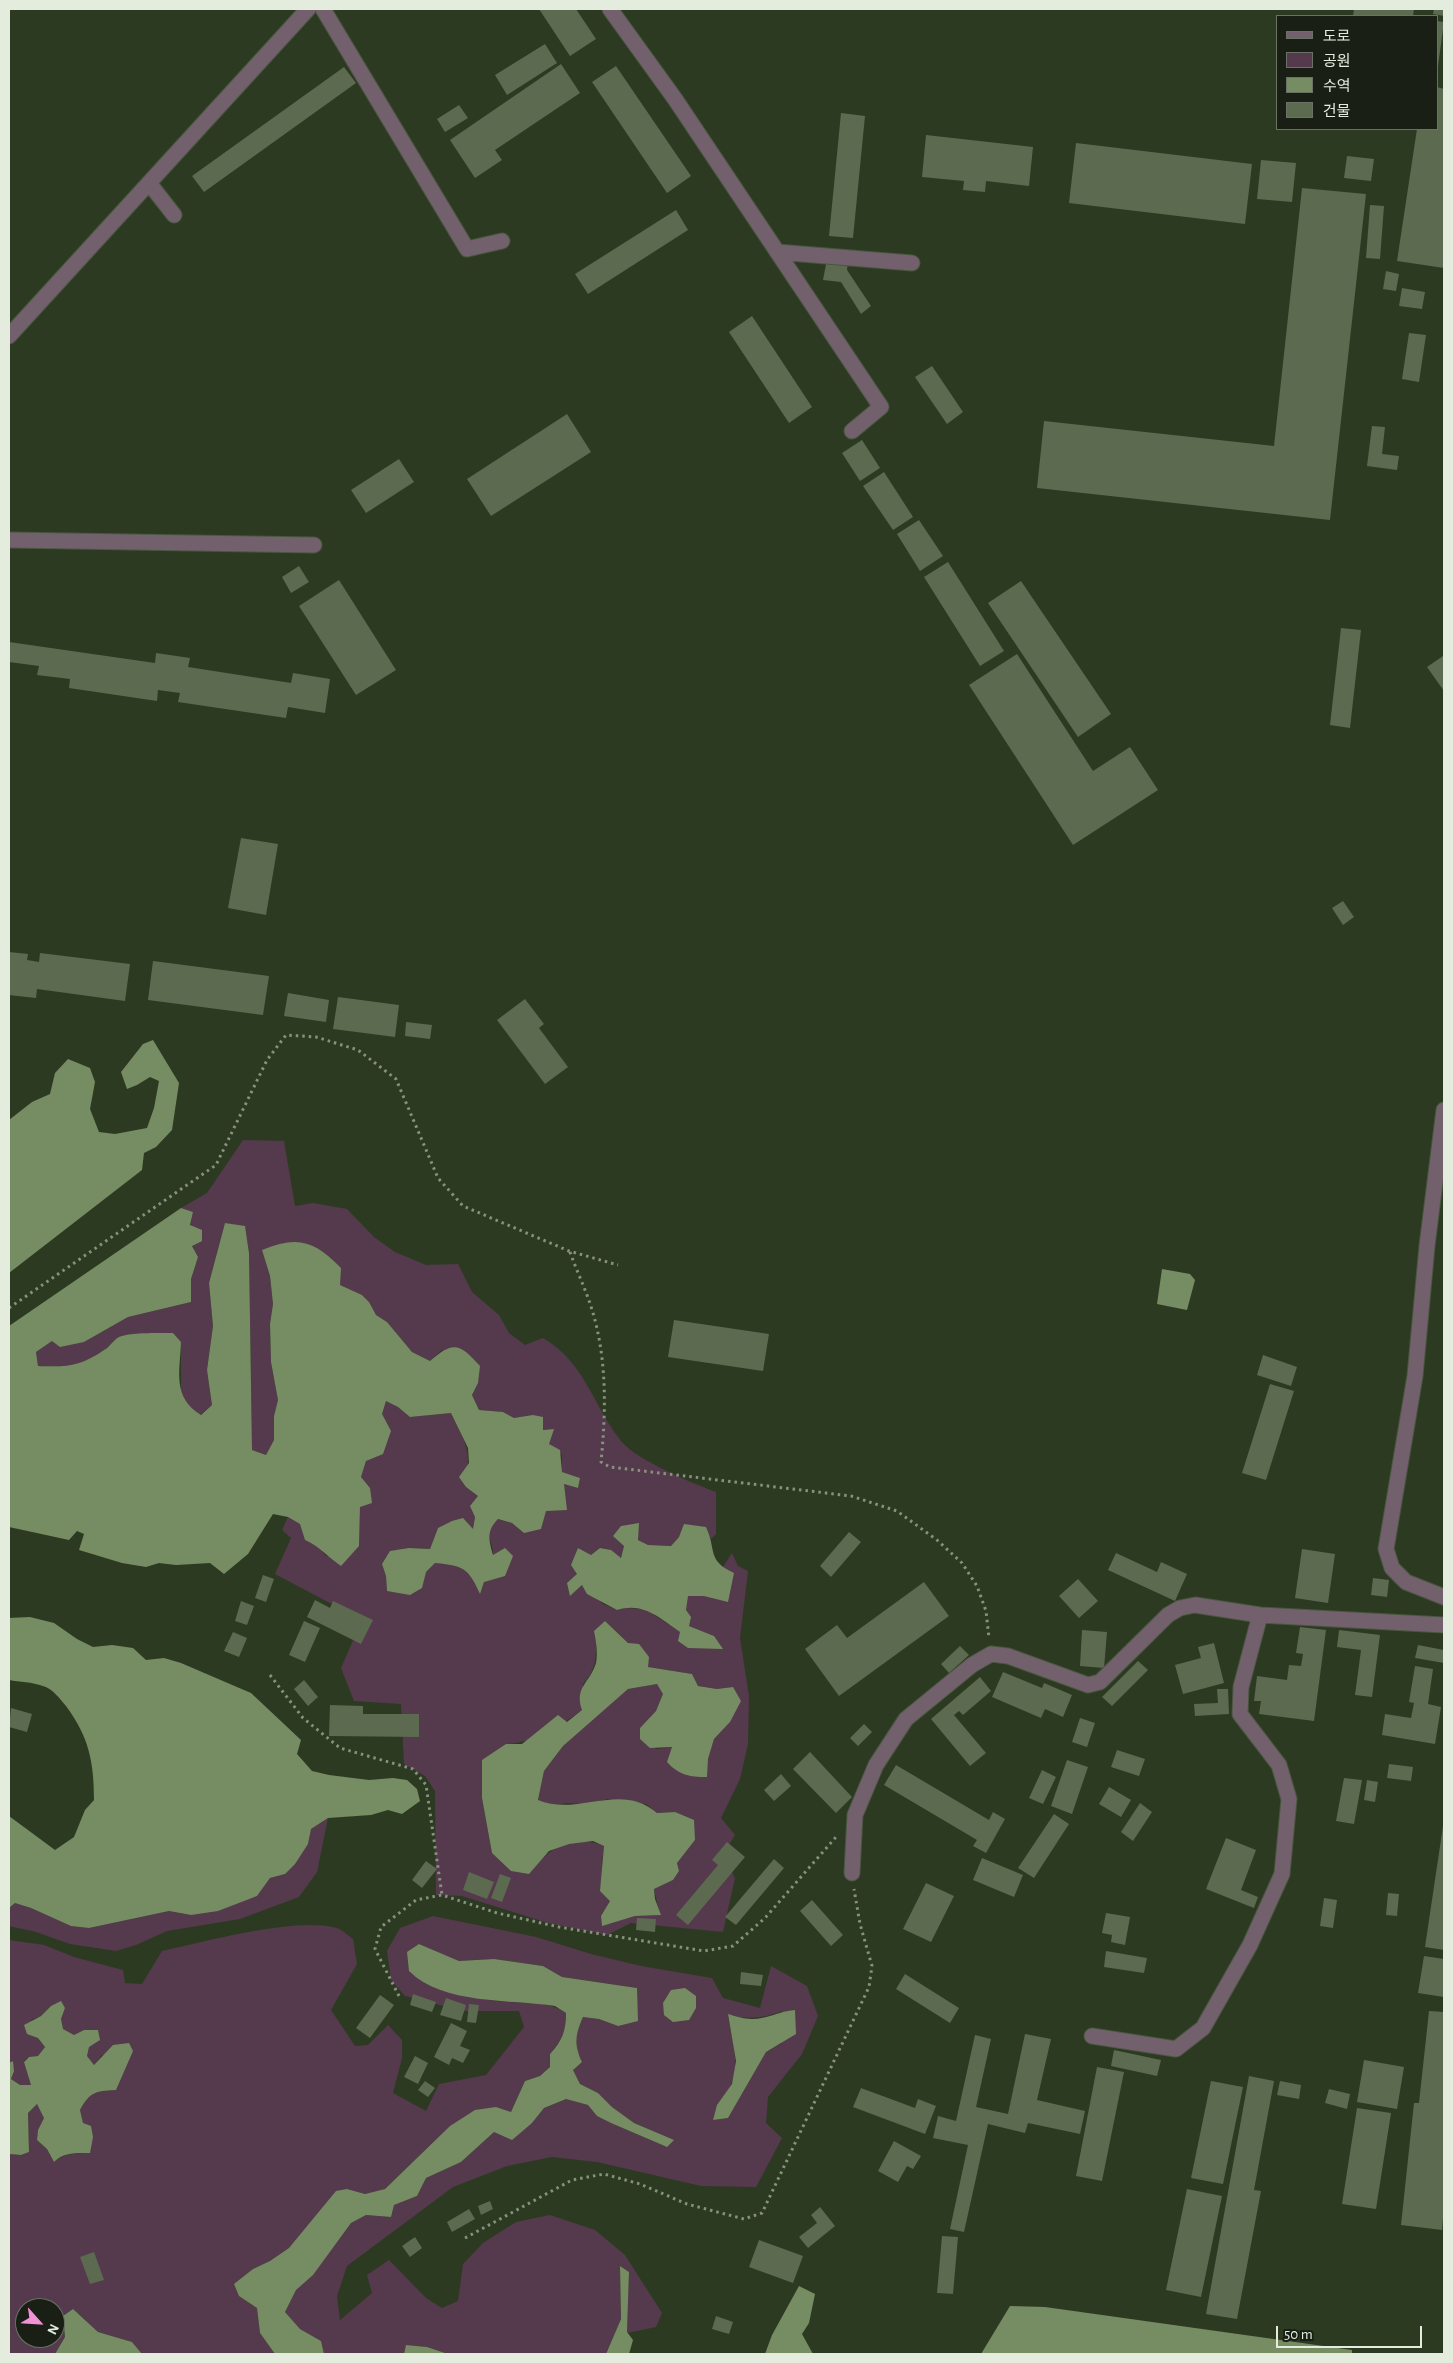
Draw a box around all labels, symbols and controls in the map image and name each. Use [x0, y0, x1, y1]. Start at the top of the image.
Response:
legend [1276, 15, 1438, 130]
text: 도로 [1323, 29, 1351, 44]
text: 공원 [1323, 54, 1351, 69]
text: 수역 [1323, 79, 1351, 94]
text: 건물 [1323, 104, 1351, 119]
north arrow [15, 2298, 65, 2348]
scale bar [1278, 2316, 1424, 2348]
text: N [44, 2322, 61, 2337]
text: 50 m [1284, 2327, 1313, 2342]

